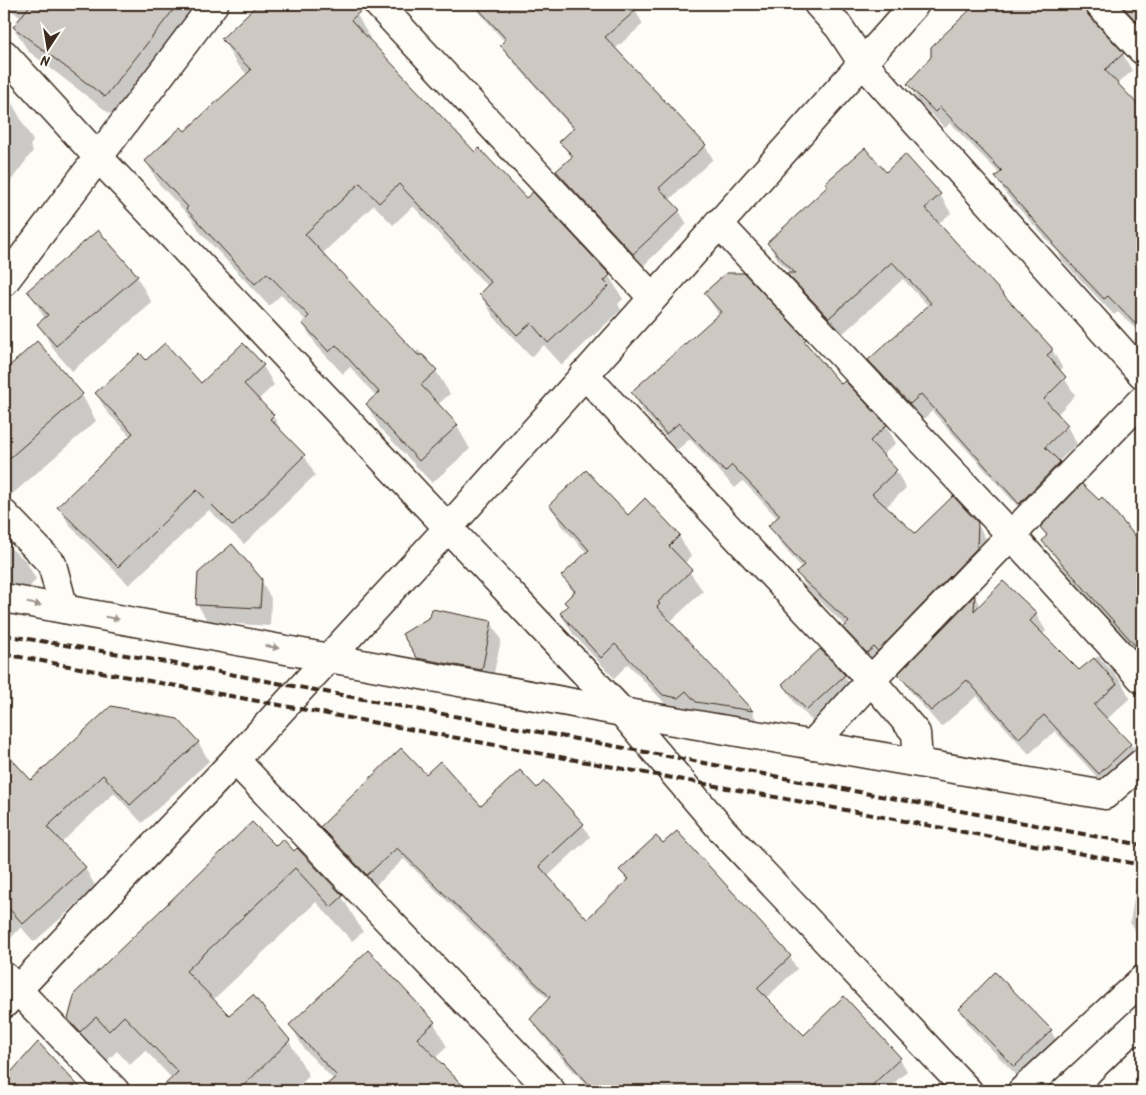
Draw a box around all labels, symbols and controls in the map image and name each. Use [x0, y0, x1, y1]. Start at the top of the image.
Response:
north arrow [22, 22, 72, 72]
text: N [39, 48, 52, 71]
one-way arrow [26, 600, 42, 608]
one-way arrow [105, 614, 121, 622]
one-way arrow [264, 643, 280, 651]

